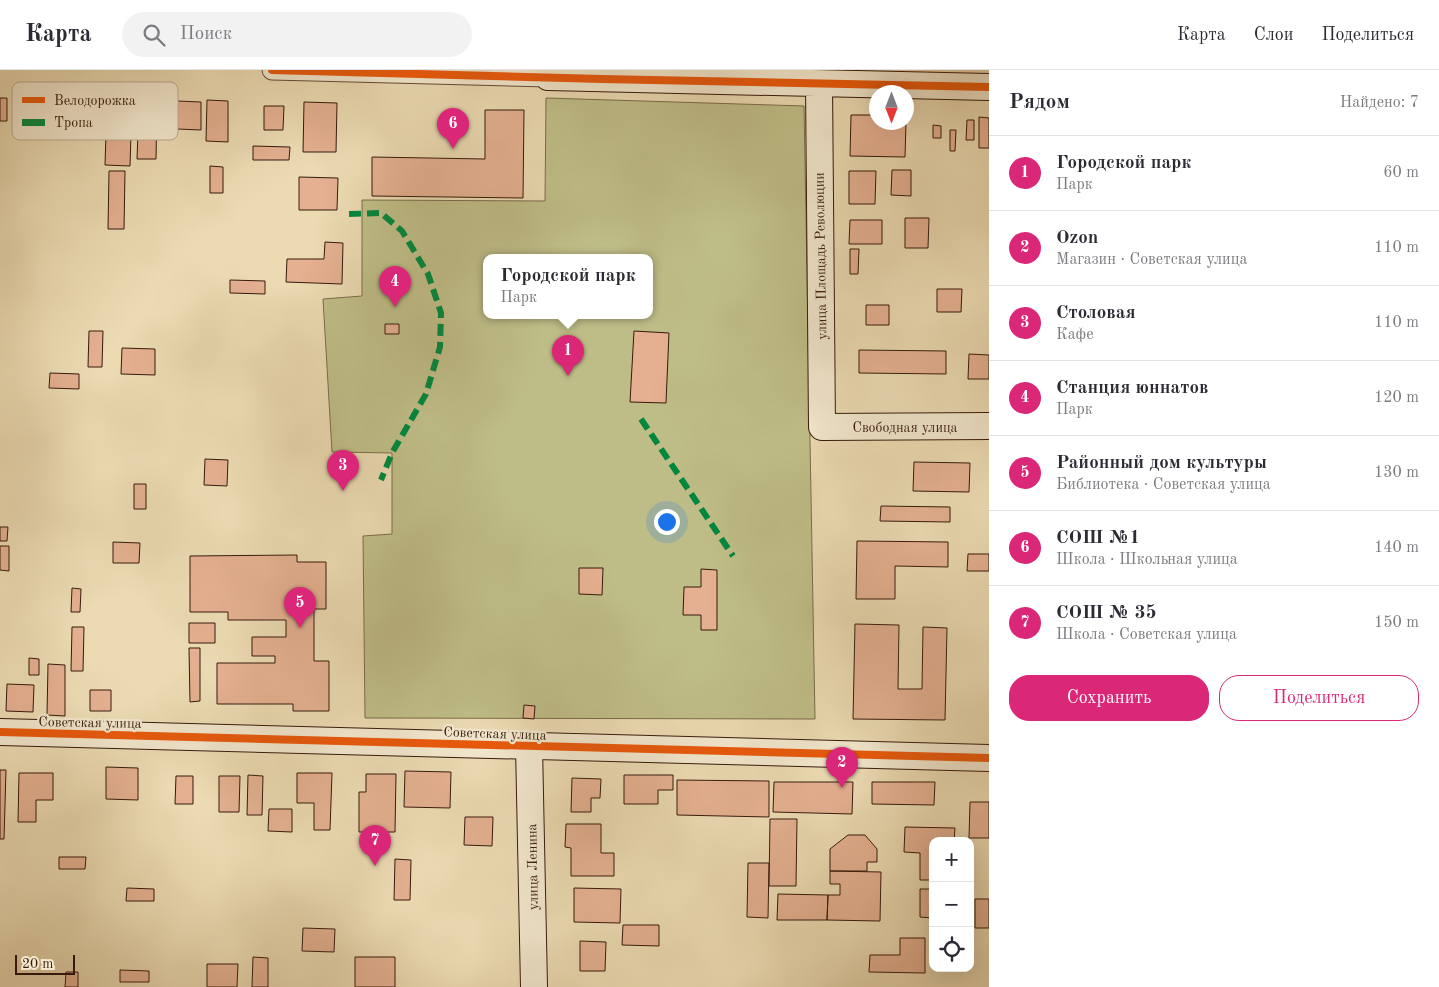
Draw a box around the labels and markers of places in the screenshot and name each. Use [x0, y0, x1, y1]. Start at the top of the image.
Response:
pin: 6 [437, 108, 469, 149]
pin: 4 [379, 266, 411, 307]
pin: 1 [552, 335, 584, 376]
pin: 3 [327, 450, 359, 491]
pin: 5 [284, 587, 316, 628]
pin: 2 [826, 747, 858, 788]
pin: 7 [359, 825, 391, 866]

